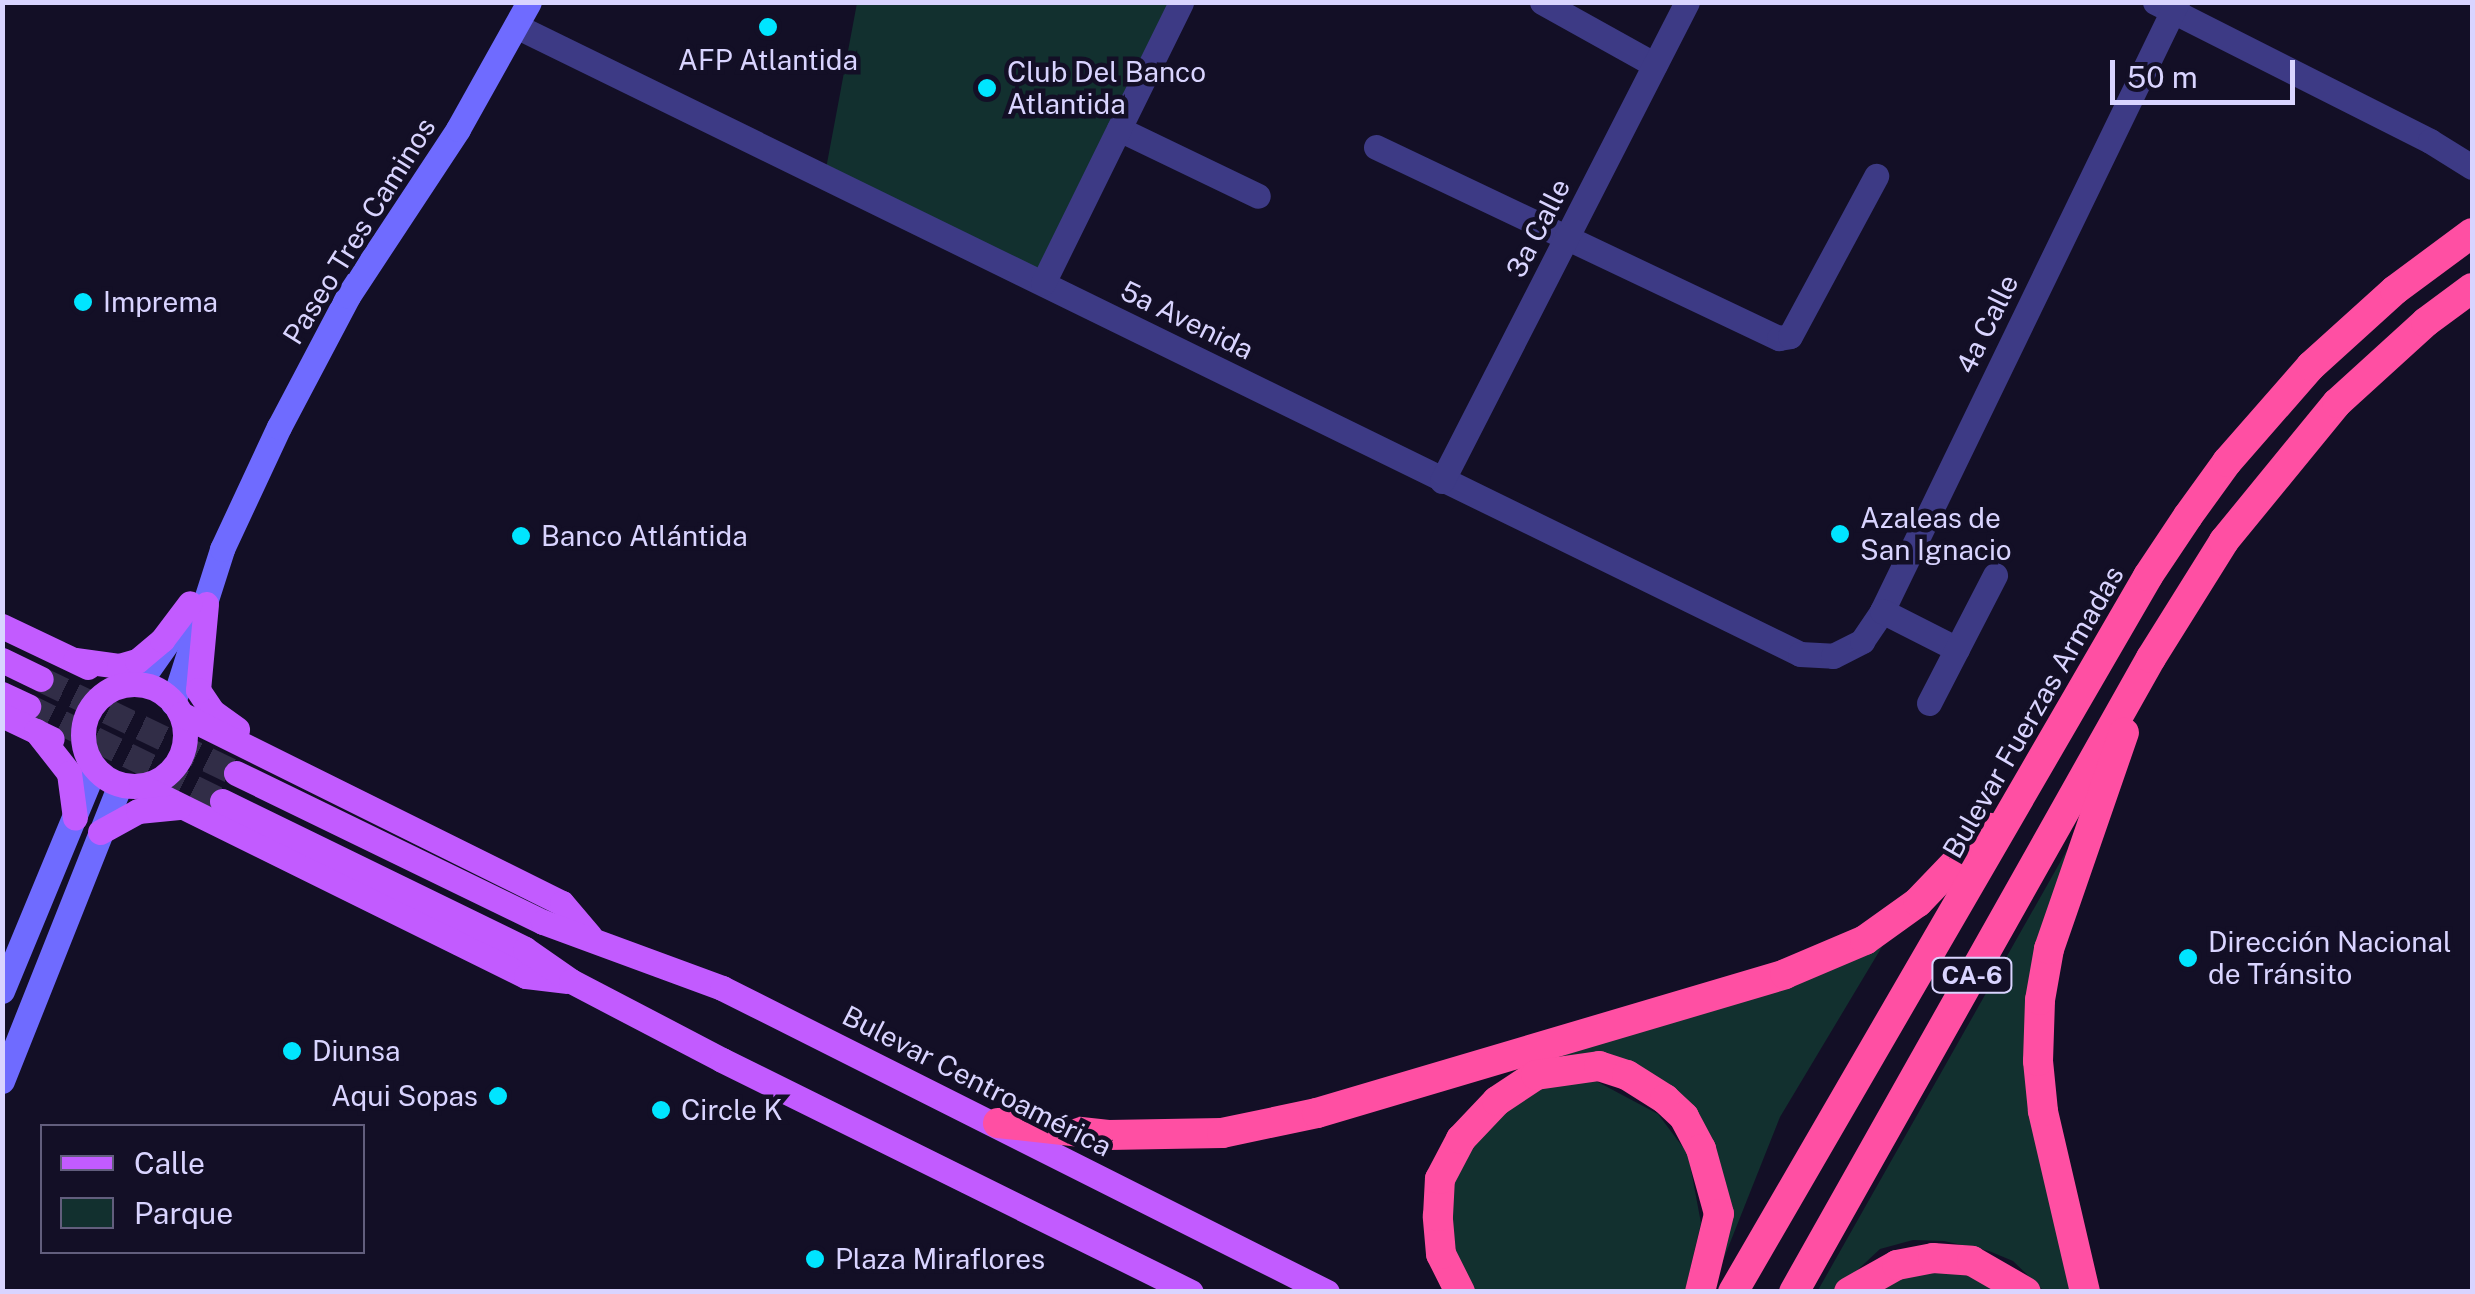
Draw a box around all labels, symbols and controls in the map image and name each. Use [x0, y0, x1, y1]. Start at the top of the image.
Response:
marker: AFP Atlantida [757, 16, 779, 38]
scale bar [2115, 40, 2300, 102]
place label: AFP Atlantida [678, 43, 858, 77]
place label: Club Del Banco Atlantida [1007, 55, 1206, 121]
text: 50 m [2127, 59, 2198, 95]
marker: Club Del Banco Atlantida [976, 77, 998, 99]
street label: Paseo Tres Caminos [276, 112, 442, 350]
street label: 3a Calle [1499, 173, 1577, 283]
street label: 4a Calle [1949, 269, 2025, 379]
street label: 5a Avenida [1115, 273, 1259, 367]
place label: Imprema [103, 285, 218, 319]
marker: Imprema [72, 291, 94, 313]
place label: Azaleas de San Ignacio [1860, 501, 2012, 567]
place label: Banco Atlántida [541, 519, 748, 553]
marker: Azaleas de San Ignacio [1829, 523, 1851, 545]
marker: Banco Atlántida [510, 525, 532, 547]
street label: Bulevar Fuerzas Armadas [1935, 560, 2131, 864]
place label: Dirección Nacional de Tránsito [2208, 925, 2451, 991]
marker: Dirección Nacional de Tránsito [2177, 947, 2199, 969]
road number: CA-6 [1930, 955, 2014, 995]
street label: Bulevar Centroamérica [837, 999, 1117, 1163]
place label: Diunsa [312, 1034, 401, 1068]
marker: Diunsa [281, 1040, 303, 1062]
place label: Aqui Sopas [331, 1079, 478, 1113]
marker: Aqui Sopas [487, 1085, 509, 1107]
place label: Circle K [681, 1093, 783, 1127]
marker: Circle K [650, 1099, 672, 1121]
legend [40, 1124, 365, 1254]
text: Calle [134, 1145, 205, 1181]
text: Parque [134, 1195, 233, 1231]
place label: Plaza Miraflores [835, 1242, 1045, 1276]
marker: Plaza Miraflores [804, 1248, 826, 1270]

